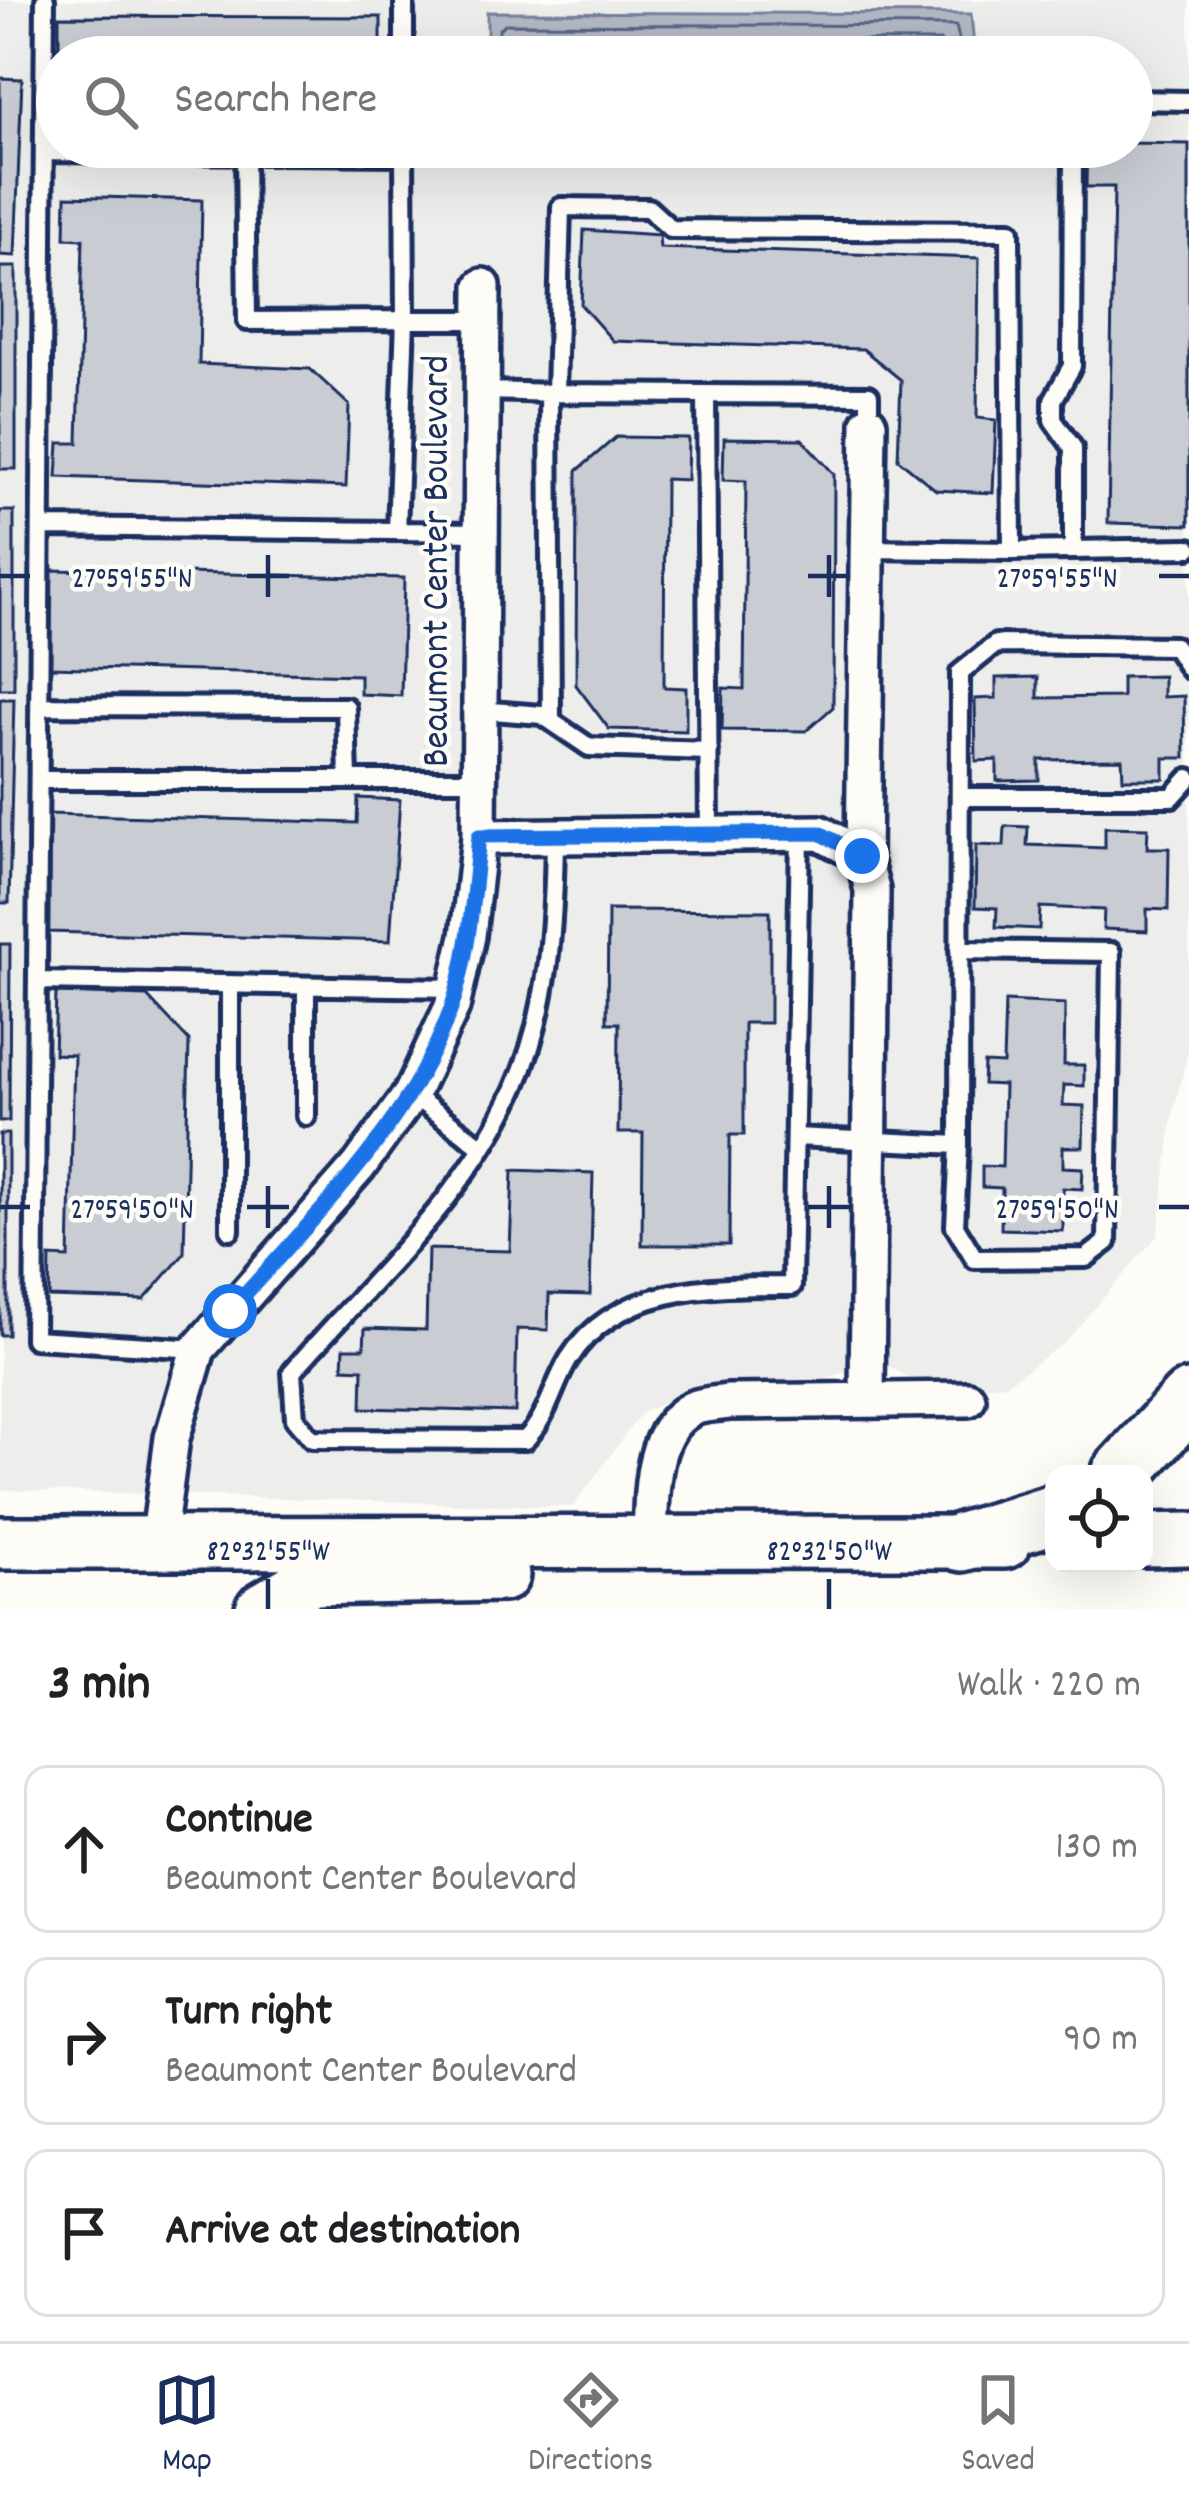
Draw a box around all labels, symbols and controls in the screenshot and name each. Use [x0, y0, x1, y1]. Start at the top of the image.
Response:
search box [36, 36, 1153, 168]
icon: search [78, 69, 144, 135]
text: Search here [174, 70, 377, 134]
street label: Beaumont Center Boulevard [412, 355, 467, 767]
text: 27°59'55"N [71, 560, 193, 603]
text: 27°59'55"N [996, 560, 1118, 603]
route end [835, 829, 889, 883]
text: 27°59'50"N [70, 1191, 194, 1234]
text: 27°59'50"N [995, 1191, 1119, 1234]
route start [203, 1284, 257, 1338]
map controls [1045, 1465, 1153, 1573]
button: locate [1045, 1465, 1153, 1573]
text: 82°32'55"W [207, 1533, 330, 1576]
text: 82°32'50"W [766, 1533, 892, 1576]
text: 3 min [48, 1651, 150, 1723]
text: Walk · 220 m [957, 1660, 1141, 1715]
text: Continue [165, 1790, 313, 1854]
icon: ahead [51, 1816, 117, 1882]
text: 130 m [1055, 1822, 1138, 1877]
text: Beaumont Center Boulevard [165, 1854, 577, 1909]
text: Turn right [165, 1982, 332, 2046]
icon: right [51, 2008, 117, 2074]
text: 90 m [1063, 2014, 1138, 2069]
text: Beaumont Center Boulevard [165, 2046, 577, 2101]
icon: arrive [51, 2200, 117, 2266]
text: Arrive at destination [165, 2201, 520, 2265]
tab: Map [154, 2367, 220, 2486]
tab: Directions [528, 2367, 653, 2486]
tab: Saved [961, 2367, 1035, 2486]

